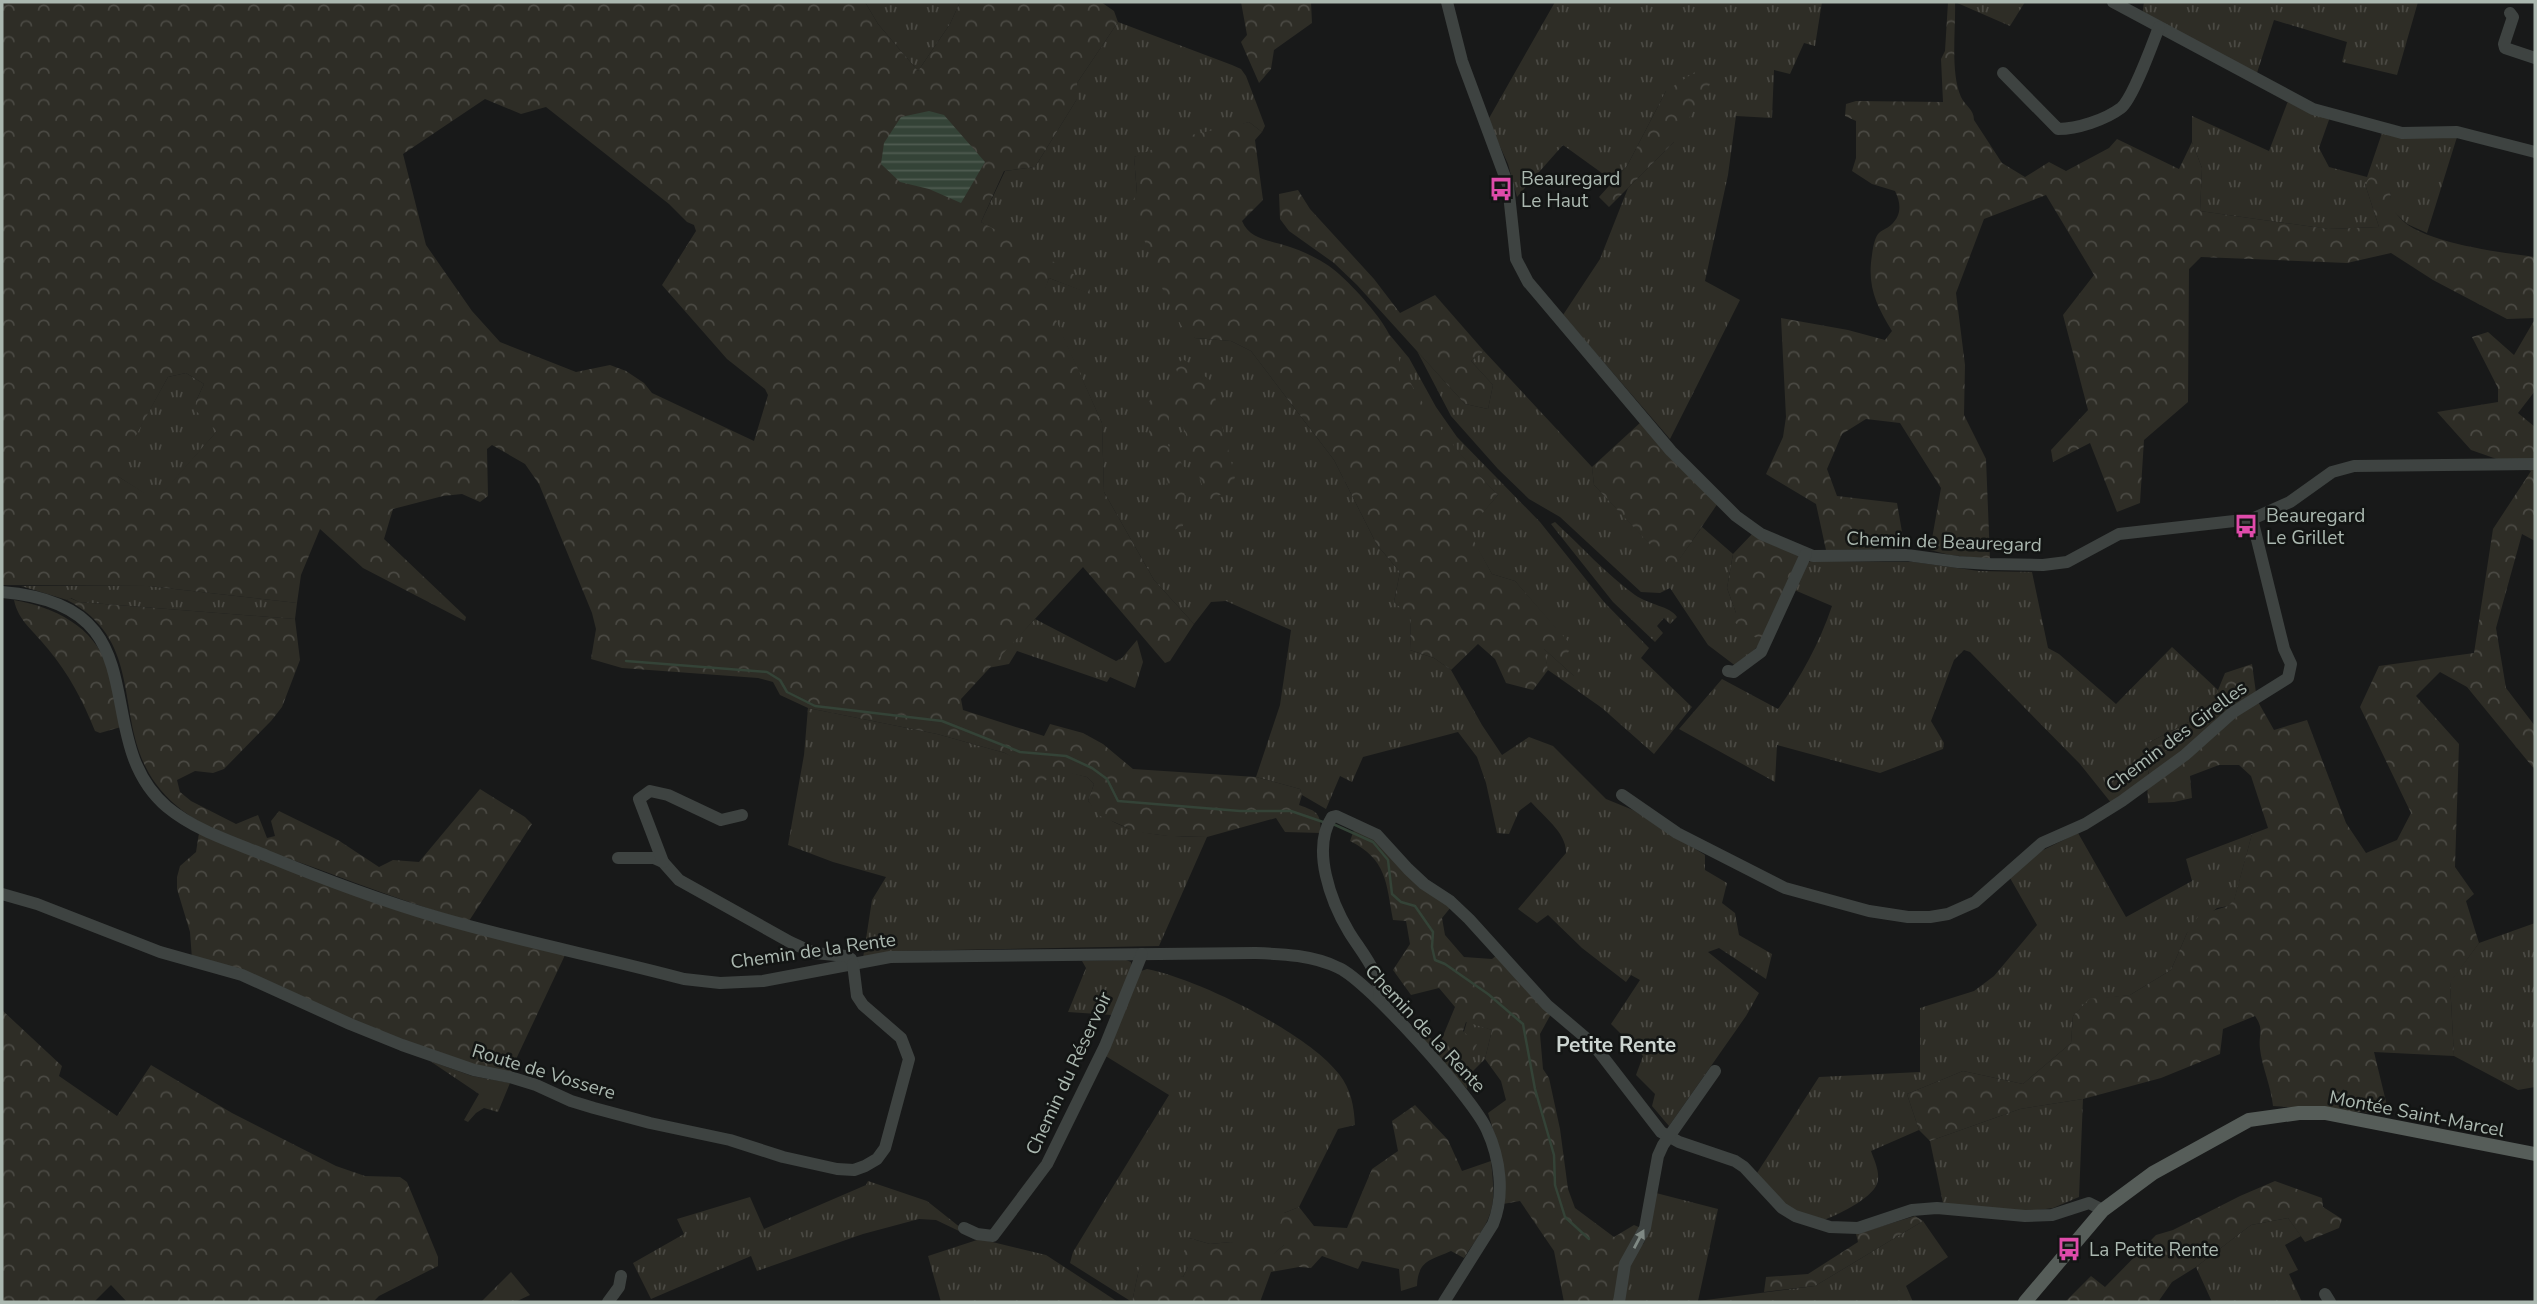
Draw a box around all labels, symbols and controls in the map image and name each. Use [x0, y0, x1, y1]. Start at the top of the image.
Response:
place label: Beauregard Le Haut [1521, 166, 1620, 214]
bus stop icon: Beauregard Le Haut [1487, 175, 1515, 203]
place label: Beauregard Le Grillet [2266, 503, 2365, 551]
bus stop icon: Beauregard Le Grillet [2232, 512, 2260, 540]
street label: Chemin de Beauregard [1846, 526, 2042, 558]
street label: Chemin des Girelles [2101, 675, 2253, 799]
street label: Chemin de la Rente [729, 927, 898, 975]
street label: Chemin de la Rente [1359, 959, 1492, 1099]
street label: Chemin du Réservoir [1020, 987, 1118, 1159]
district label: Petite Rente [1556, 1031, 1676, 1059]
street label: Route de Vossere [469, 1038, 619, 1106]
street label: Montée Saint-Marcel [2327, 1084, 2507, 1144]
one-way arrow [1633, 1228, 1645, 1248]
bus stop icon: La Petite Rente [2055, 1235, 2083, 1263]
place label: La Petite Rente [2089, 1237, 2219, 1263]

